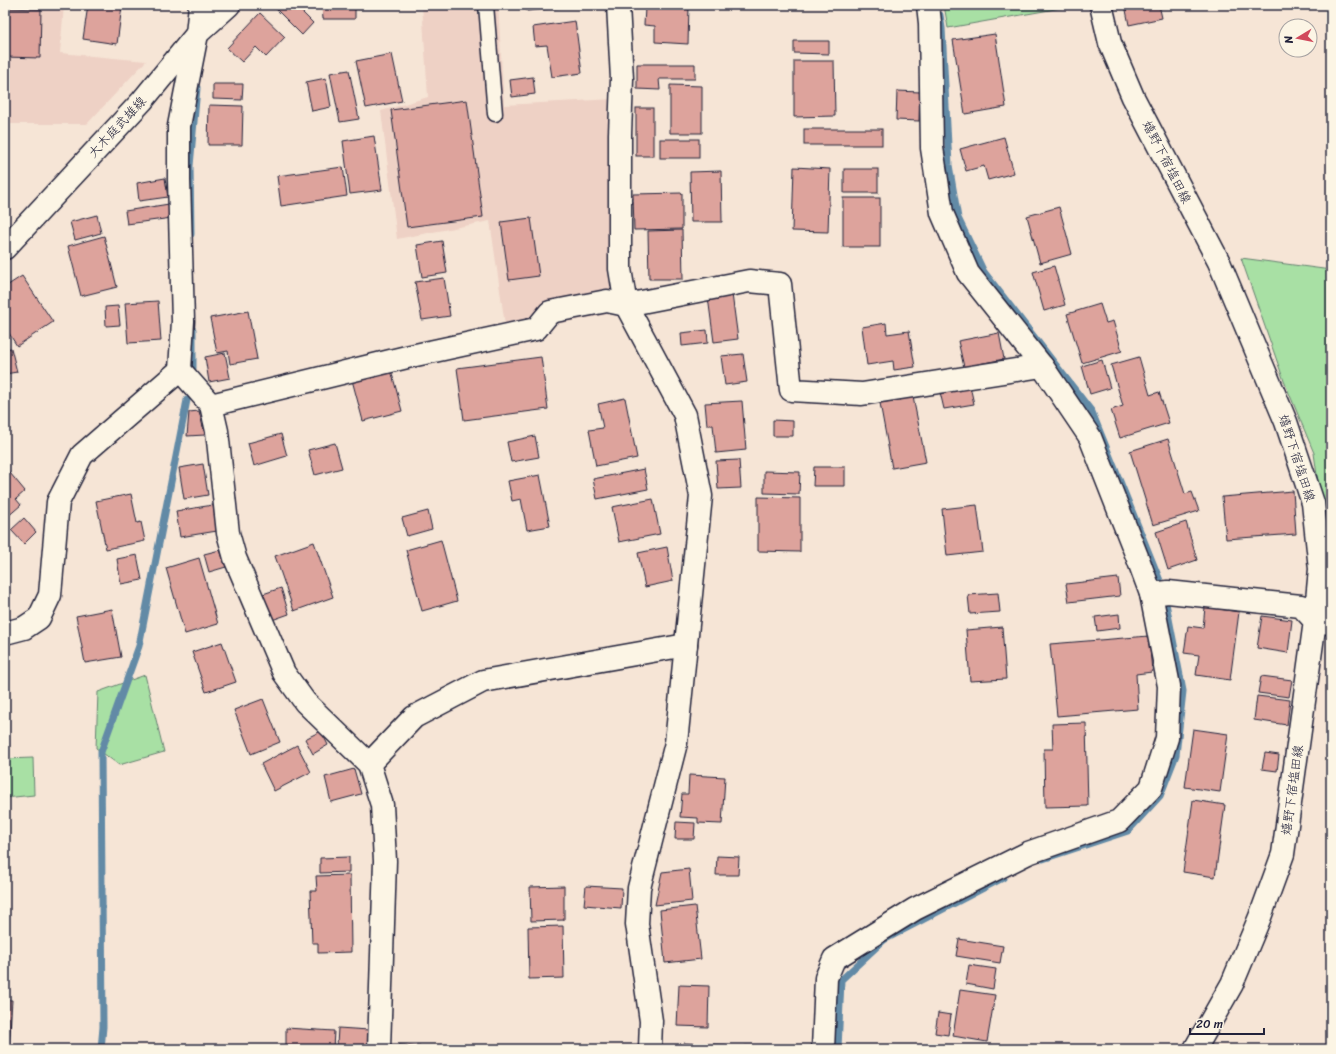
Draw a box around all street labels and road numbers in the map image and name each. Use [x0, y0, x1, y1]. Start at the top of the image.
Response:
street label: 大木庭武雄線 [82, 90, 153, 163]
street label: 嬉野下宿塩田線 [1136, 116, 1198, 209]
street label: 嬉野下宿塩田線 [1272, 411, 1322, 506]
street label: 嬉野下宿塩田線 [1274, 742, 1310, 837]

